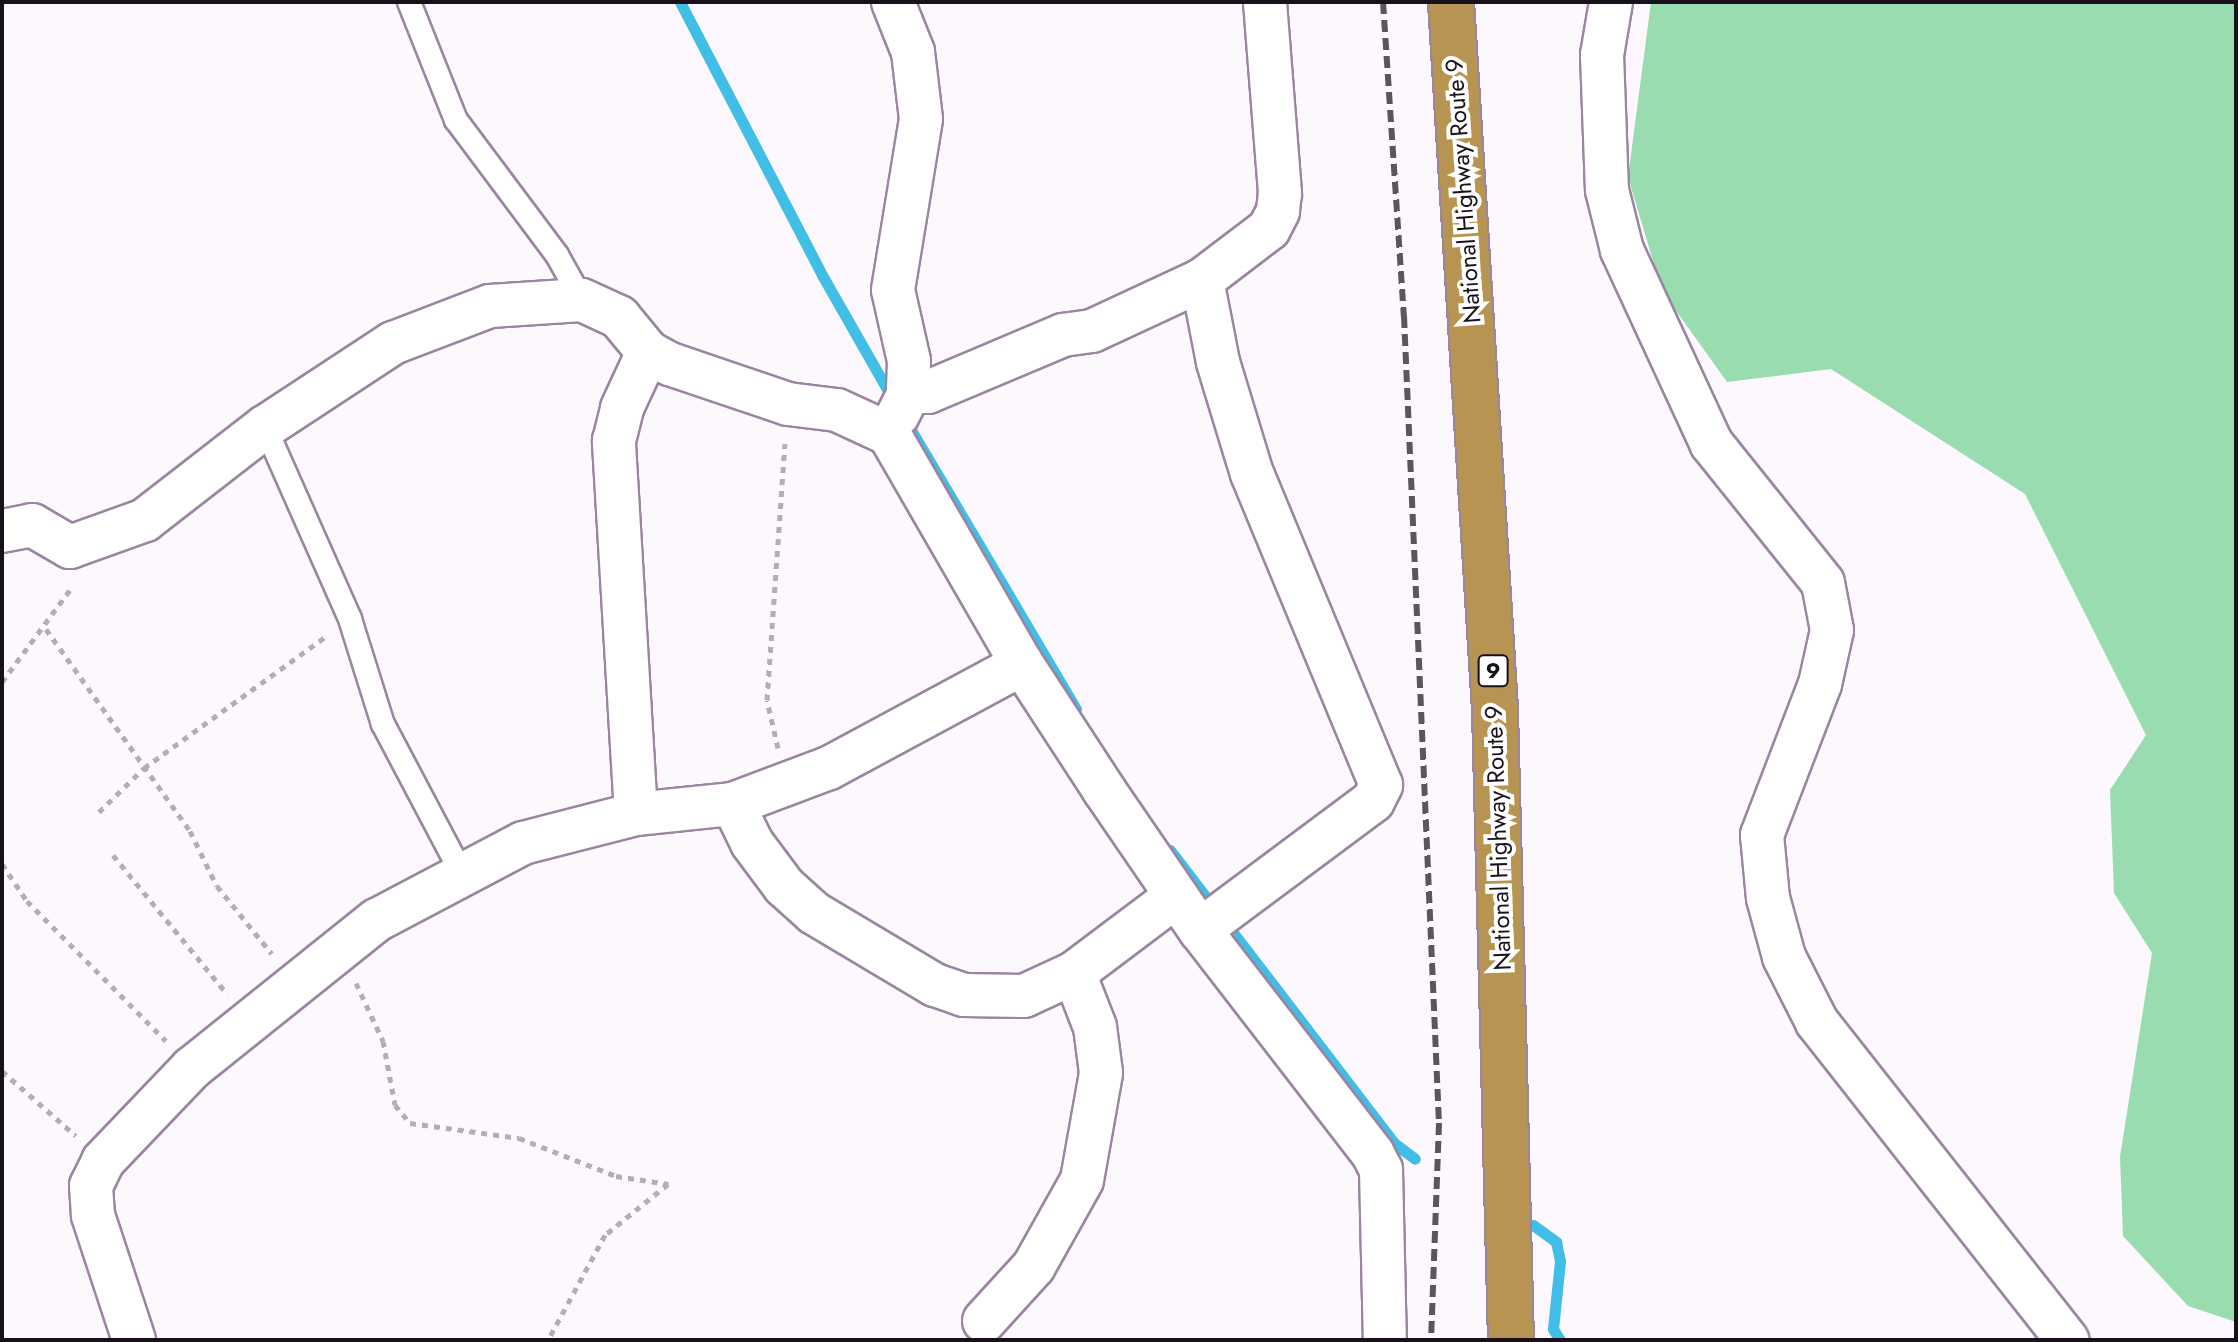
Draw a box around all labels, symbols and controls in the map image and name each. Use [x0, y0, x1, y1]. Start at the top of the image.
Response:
street label: National Highway Route 9 [1439, 58, 1487, 324]
road number: 9 [1477, 653, 1509, 689]
street label: National Highway Route 9 [1479, 705, 1517, 971]

